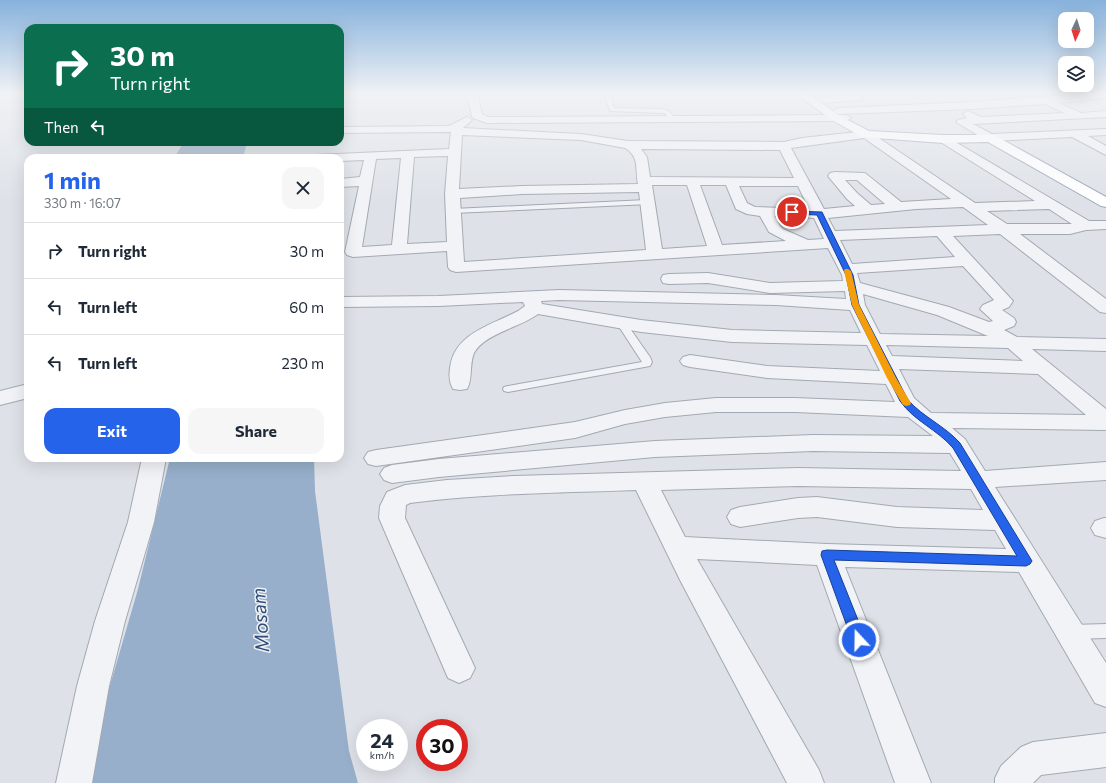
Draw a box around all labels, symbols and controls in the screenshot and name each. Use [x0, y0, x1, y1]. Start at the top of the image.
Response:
north arrow [1058, 12, 1094, 48]
map controls [1058, 12, 1094, 92]
text: 30 m [110, 38, 175, 72]
icon: right [44, 40, 96, 92]
button: layers [1058, 56, 1094, 92]
text: Turn right [110, 72, 190, 94]
icon: left [87, 116, 109, 138]
text: Then [44, 118, 79, 136]
text: 1 min [44, 165, 101, 194]
button: close [282, 167, 324, 209]
text: 330 m · 16:07 [44, 195, 121, 211]
pin [775, 195, 809, 229]
icon: arrive [781, 201, 803, 223]
icon: right [44, 240, 66, 262]
text: Turn right [78, 242, 147, 260]
text: 30 m [290, 242, 324, 260]
icon: left [44, 296, 66, 318]
text: Turn left [78, 298, 137, 316]
text: 60 m [289, 298, 324, 316]
icon: left [44, 352, 66, 374]
text: Turn left [78, 354, 137, 372]
text: 230 m [281, 354, 324, 372]
button: Exit [44, 408, 180, 454]
button: Share [188, 408, 324, 454]
water label: Mosam [246, 587, 273, 653]
position arrow [838, 619, 880, 661]
speed limit sign: 30 [416, 719, 468, 771]
text: 24 [370, 728, 394, 752]
text: km/h [370, 749, 394, 761]

